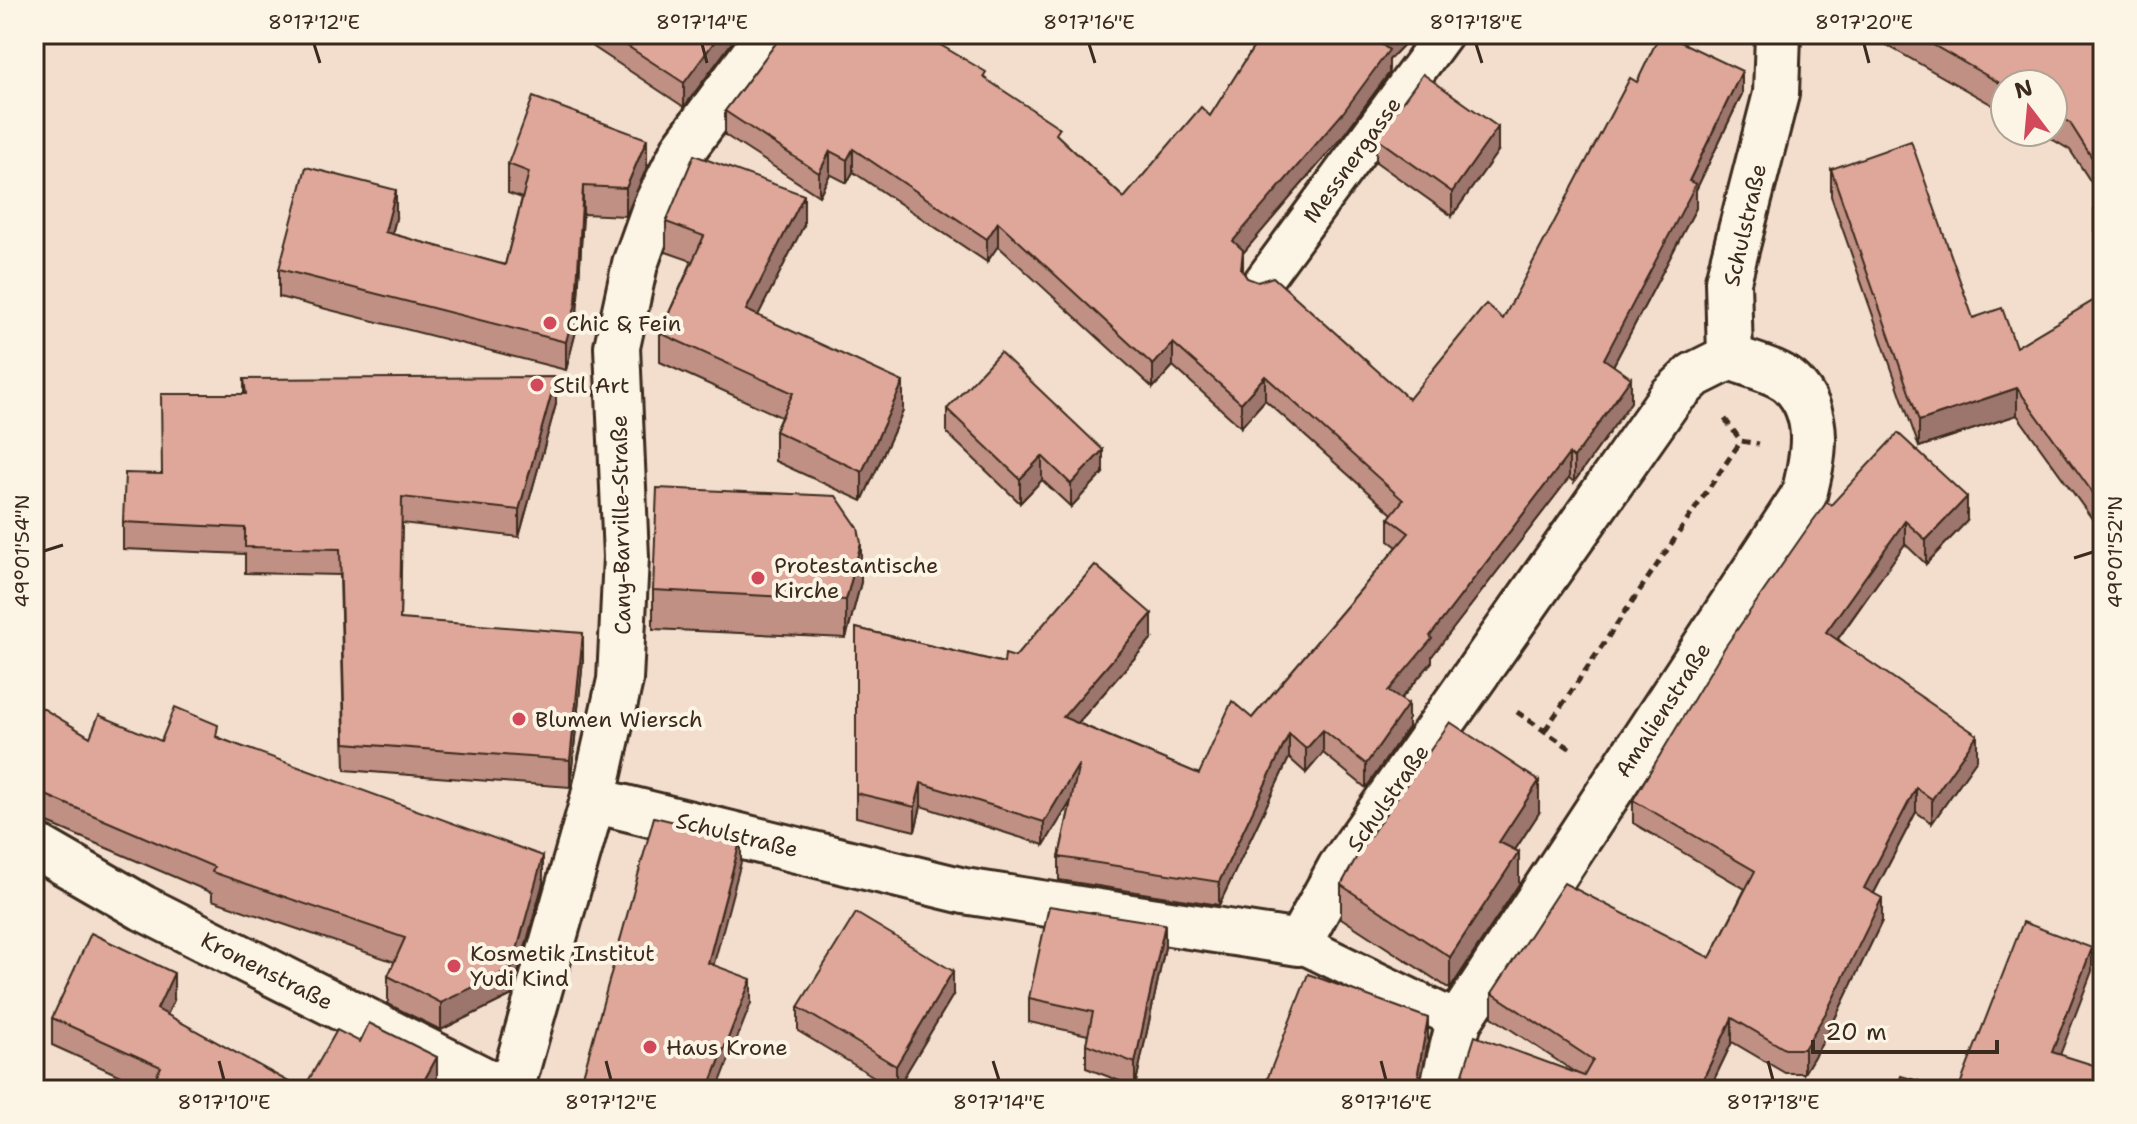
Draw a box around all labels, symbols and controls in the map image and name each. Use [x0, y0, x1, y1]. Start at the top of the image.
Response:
text: 8°17'12"E [268, 9, 360, 35]
text: 8°17'14"E [656, 9, 748, 35]
text: 8°17'16"E [1043, 9, 1135, 35]
text: 8°17'18"E [1430, 9, 1522, 35]
text: 8°17'20"E [1815, 9, 1913, 35]
north arrow [1989, 68, 2069, 148]
text: N [2011, 73, 2036, 106]
street label: Messnergasse [1296, 91, 1408, 229]
street label: Schulstraße [1717, 161, 1773, 289]
place label: Chic & Fein [566, 309, 681, 338]
marker: Chic & Fein [541, 314, 559, 332]
place label: Stil Art [553, 371, 630, 400]
marker: Stil Art [528, 376, 546, 394]
street label: Cany-Barville-Straße [605, 415, 637, 635]
text: 49°01'54"N [9, 494, 35, 608]
text: 49°01'52"N [2102, 496, 2128, 608]
place label: Protestantische Kirche [774, 551, 939, 605]
marker: Protestantische Kirche [749, 569, 767, 587]
street label: Amalienstraße [1608, 637, 1718, 783]
place label: Blumen Wiersch [535, 705, 703, 734]
marker: Blumen Wiersch [510, 710, 528, 728]
street label: Schulstraße [1340, 739, 1436, 857]
street label: Schulstraße [673, 806, 801, 864]
street label: Kronenstraße [196, 925, 338, 1017]
place label: Kosmetik Institut Yudi Kind [470, 939, 655, 993]
marker: Kosmetik Institut Yudi Kind [445, 957, 463, 975]
scale bar [1813, 1004, 1997, 1054]
text: 20 m [1825, 1016, 1887, 1048]
place label: Haus Krone [666, 1033, 788, 1062]
marker: Haus Krone [641, 1038, 659, 1056]
text: 8°17'10"E [177, 1089, 271, 1115]
text: 8°17'12"E [565, 1089, 657, 1115]
text: 8°17'14"E [953, 1089, 1045, 1115]
text: 8°17'16"E [1340, 1089, 1432, 1115]
text: 8°17'18"E [1727, 1089, 1819, 1115]

